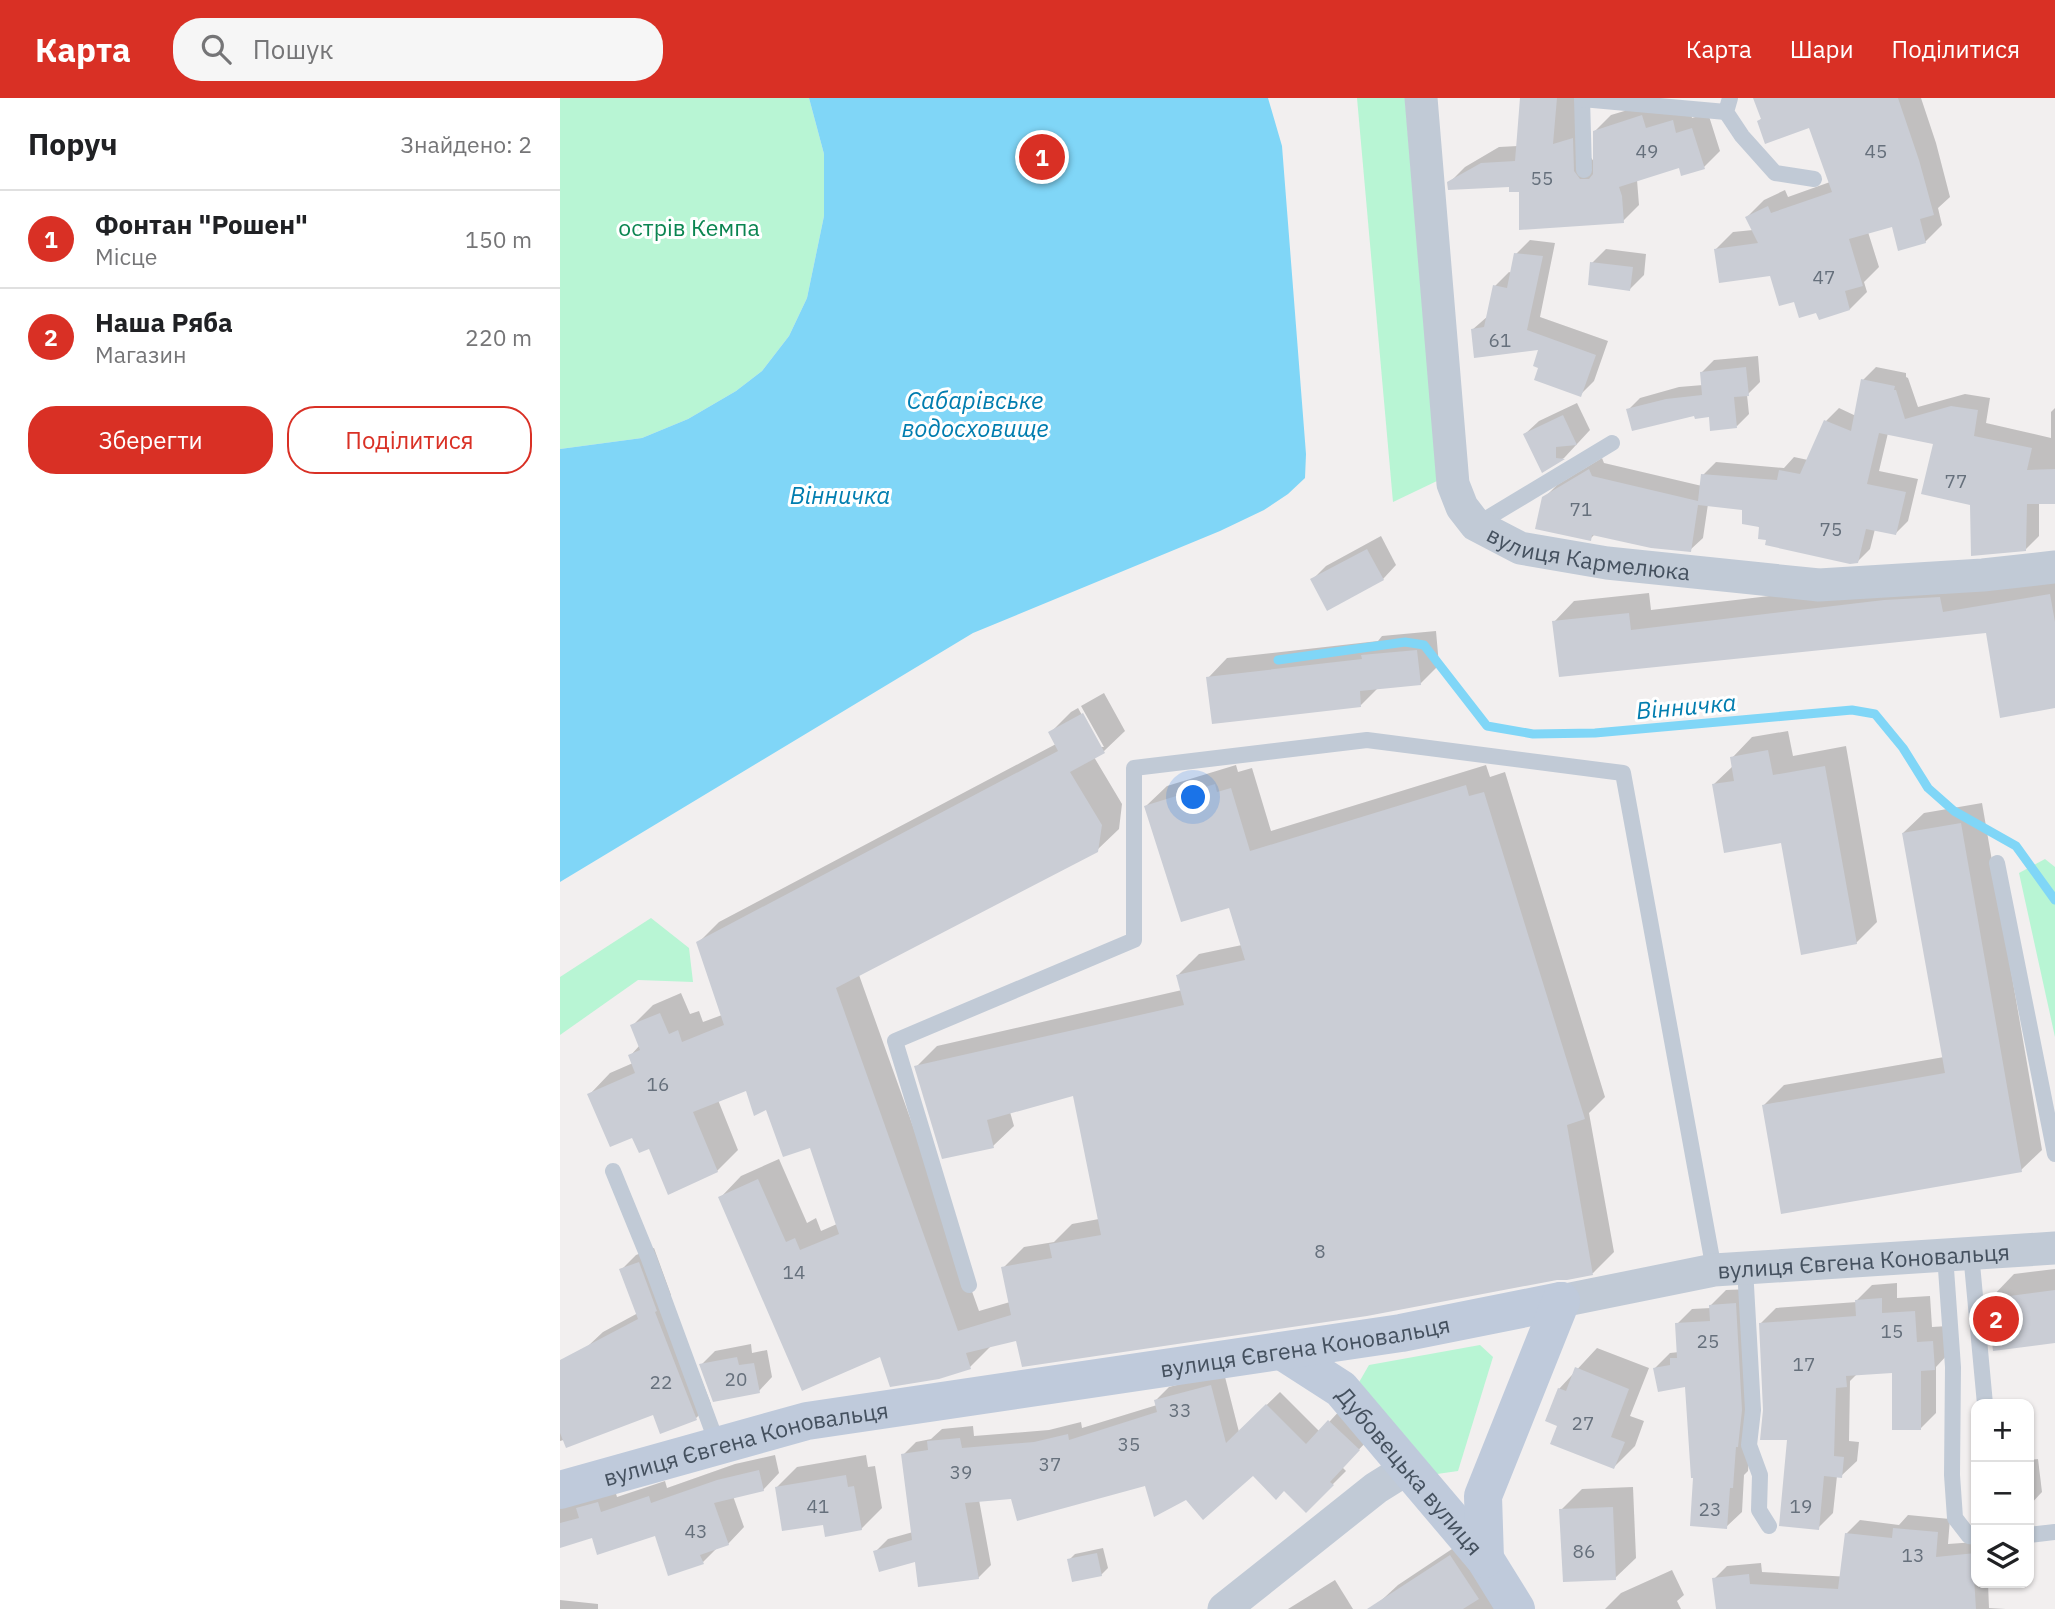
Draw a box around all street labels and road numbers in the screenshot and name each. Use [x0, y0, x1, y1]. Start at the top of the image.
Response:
street label: вулиця Кармелюка [1482, 519, 1692, 587]
street label: вулиця Євгена Коновальця [1716, 1236, 2011, 1285]
street label: вулиця Євгена Коновальця [1158, 1309, 1453, 1384]
street label: Дубовецька вулиця [1330, 1380, 1490, 1561]
street label: вулиця Євгена Коновальця [600, 1394, 890, 1492]

